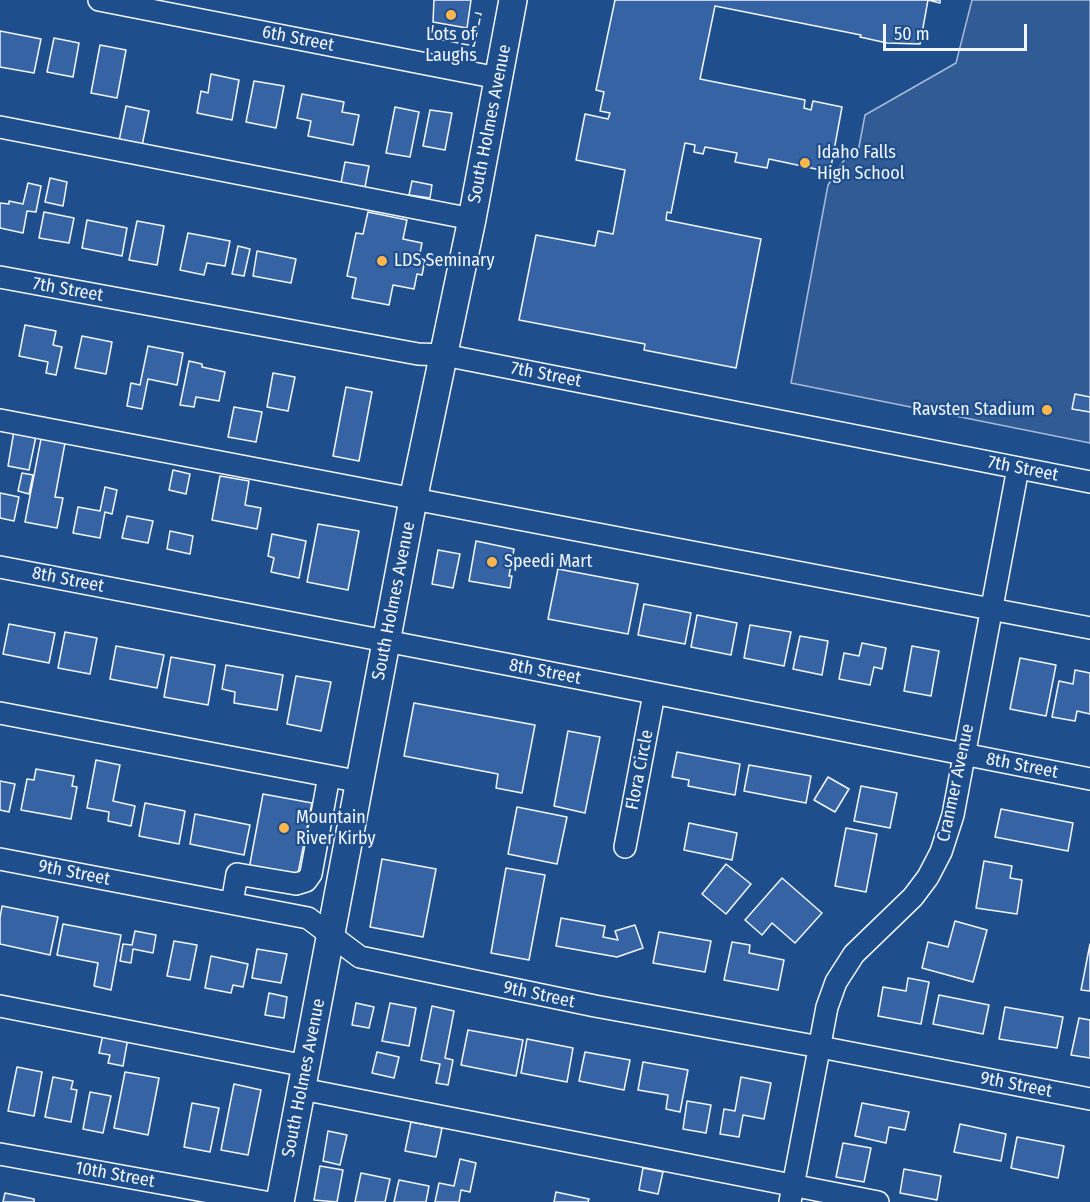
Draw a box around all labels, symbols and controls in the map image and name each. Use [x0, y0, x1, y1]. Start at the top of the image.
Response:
marker: Lots of Laughs [444, 8, 458, 22]
scale bar [886, 12, 1030, 50]
street label: 6th Street [260, 21, 336, 57]
text: 50 m [894, 23, 930, 45]
place label: Lots of Laughs [425, 24, 477, 66]
street label: South Holmes Avenue [464, 43, 516, 205]
place label: Idaho Falls High School [817, 142, 904, 184]
marker: Idaho Falls High School [798, 156, 812, 170]
place label: LDS Seminary [394, 250, 494, 272]
marker: LDS Seminary [375, 254, 389, 268]
street label: 7th Street [31, 273, 105, 307]
street label: 7th Street [509, 358, 583, 392]
place label: Ravsten Stadium [912, 399, 1035, 421]
marker: Ravsten Stadium [1040, 403, 1054, 417]
street label: 7th Street [986, 452, 1060, 486]
street label: South Holmes Avenue [368, 520, 420, 682]
place label: Speedi Mart [504, 551, 592, 573]
marker: Speedi Mart [485, 555, 499, 569]
street label: 8th Street [30, 562, 106, 598]
street label: 8th Street [507, 654, 583, 690]
street label: Cranmer Avenue [933, 722, 979, 844]
street label: Flora Circle [622, 728, 658, 812]
street label: 8th Street [984, 748, 1060, 784]
place label: Mountain River Kirby [296, 807, 376, 850]
marker: Mountain River Kirby [277, 821, 291, 835]
street label: 9th Street [36, 855, 112, 891]
street label: 9th Street [501, 977, 577, 1013]
street label: South Holmes Avenue [278, 997, 330, 1159]
street label: 9th Street [978, 1067, 1054, 1103]
street label: 10th Street [74, 1157, 156, 1193]

